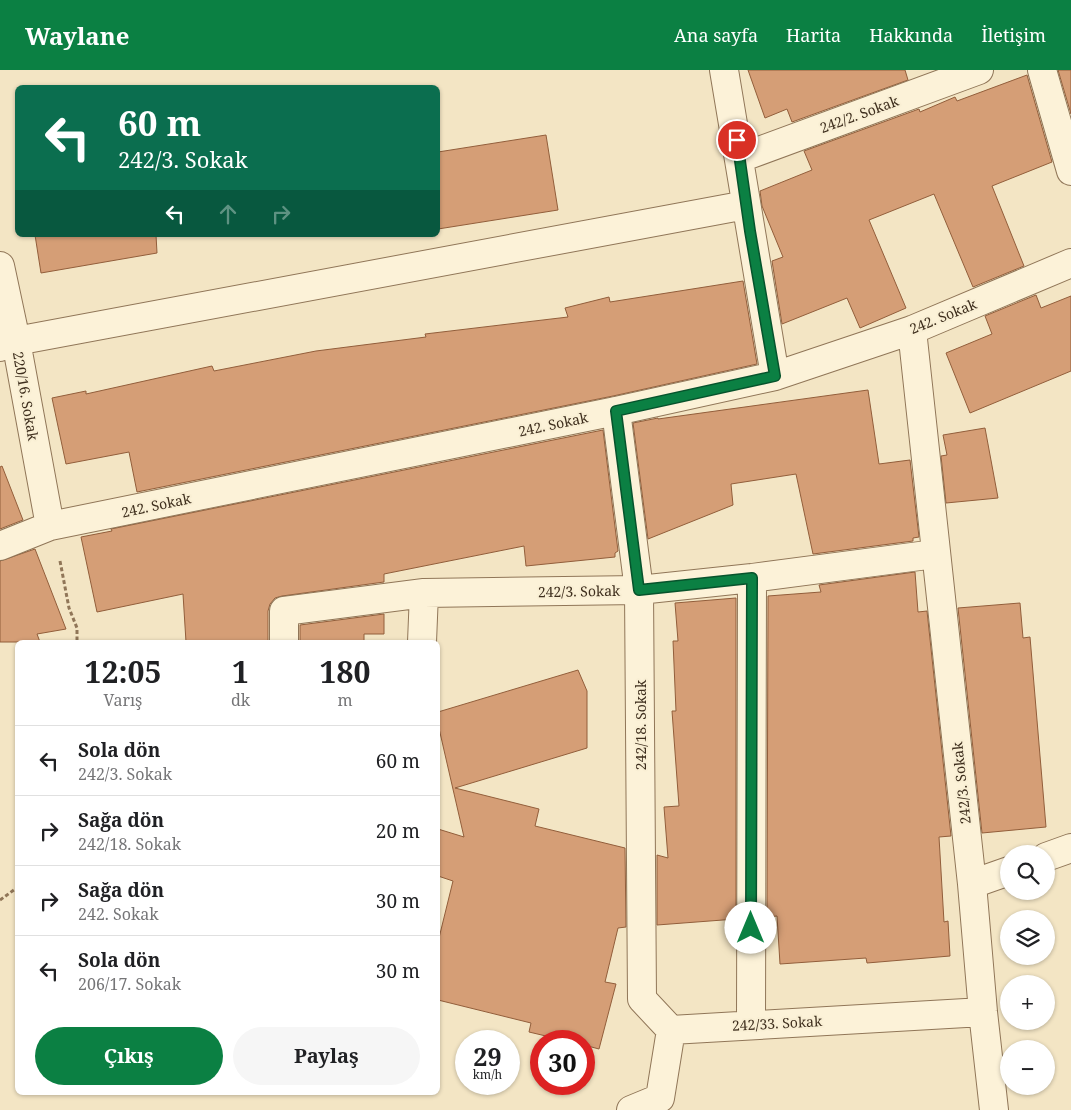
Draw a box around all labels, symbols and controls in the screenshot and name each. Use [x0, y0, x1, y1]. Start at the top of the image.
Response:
text: Waylane [25, 19, 129, 52]
text: Ana sayfa [674, 23, 758, 47]
text: Harita [786, 23, 841, 47]
text: Hakkında [869, 23, 953, 47]
text: İletişim [981, 23, 1046, 47]
street label: 242/2. Sokak [817, 91, 902, 137]
text: 60 m [118, 99, 201, 146]
icon: left [35, 105, 100, 170]
pin [716, 119, 758, 161]
icon: arrive [723, 126, 751, 154]
text: 242/3. Sokak [118, 144, 248, 174]
icon: left [161, 200, 189, 228]
icon: ahead [214, 200, 242, 228]
icon: right [267, 200, 295, 228]
street label: 242. Sokak [907, 294, 980, 338]
street label: 220/16. Sokak [9, 350, 43, 443]
street label: 242. Sokak [517, 407, 590, 441]
street label: 242. Sokak [120, 488, 193, 522]
street label: 242/3. Sokak [538, 581, 621, 601]
text: 12:05 [85, 651, 161, 692]
text: 1 [232, 651, 249, 692]
text: 180 [320, 651, 370, 692]
street label: 242/18. Sokak [631, 679, 650, 770]
text: Varış [104, 689, 142, 711]
text: dk [231, 689, 250, 711]
text: m [337, 689, 353, 711]
text: Sola dön [78, 737, 160, 763]
street label: 242/3. Sokak [947, 740, 975, 825]
icon: left [35, 747, 63, 775]
text: 60 m [376, 748, 420, 774]
text: 242/3. Sokak [78, 763, 172, 785]
text: Sağa dön [78, 807, 164, 833]
icon: right [35, 817, 63, 845]
text: 20 m [376, 818, 420, 844]
text: 242/18. Sokak [78, 833, 181, 855]
map controls [1000, 845, 1055, 1095]
button: search [1000, 845, 1055, 900]
text: Sağa dön [78, 877, 164, 903]
icon: right [35, 887, 63, 915]
text: 30 m [376, 888, 420, 914]
position arrow [724, 901, 776, 953]
text: 242. Sokak [78, 903, 159, 925]
button: layers [1000, 910, 1055, 965]
text: Sola dön [78, 947, 160, 973]
icon: left [35, 957, 63, 985]
text: 30 m [376, 958, 420, 984]
text: 206/17. Sokak [78, 973, 181, 995]
button: + [1000, 975, 1055, 1030]
street label: 242/33. Sokak [731, 1011, 823, 1035]
button: Çıkış [35, 1027, 223, 1085]
button: Paylaş [233, 1027, 420, 1085]
speed limit sign: 30 [530, 1030, 595, 1095]
text: 29 [473, 1039, 502, 1073]
button: − [1000, 1040, 1055, 1095]
text: km/h [473, 1066, 502, 1083]

